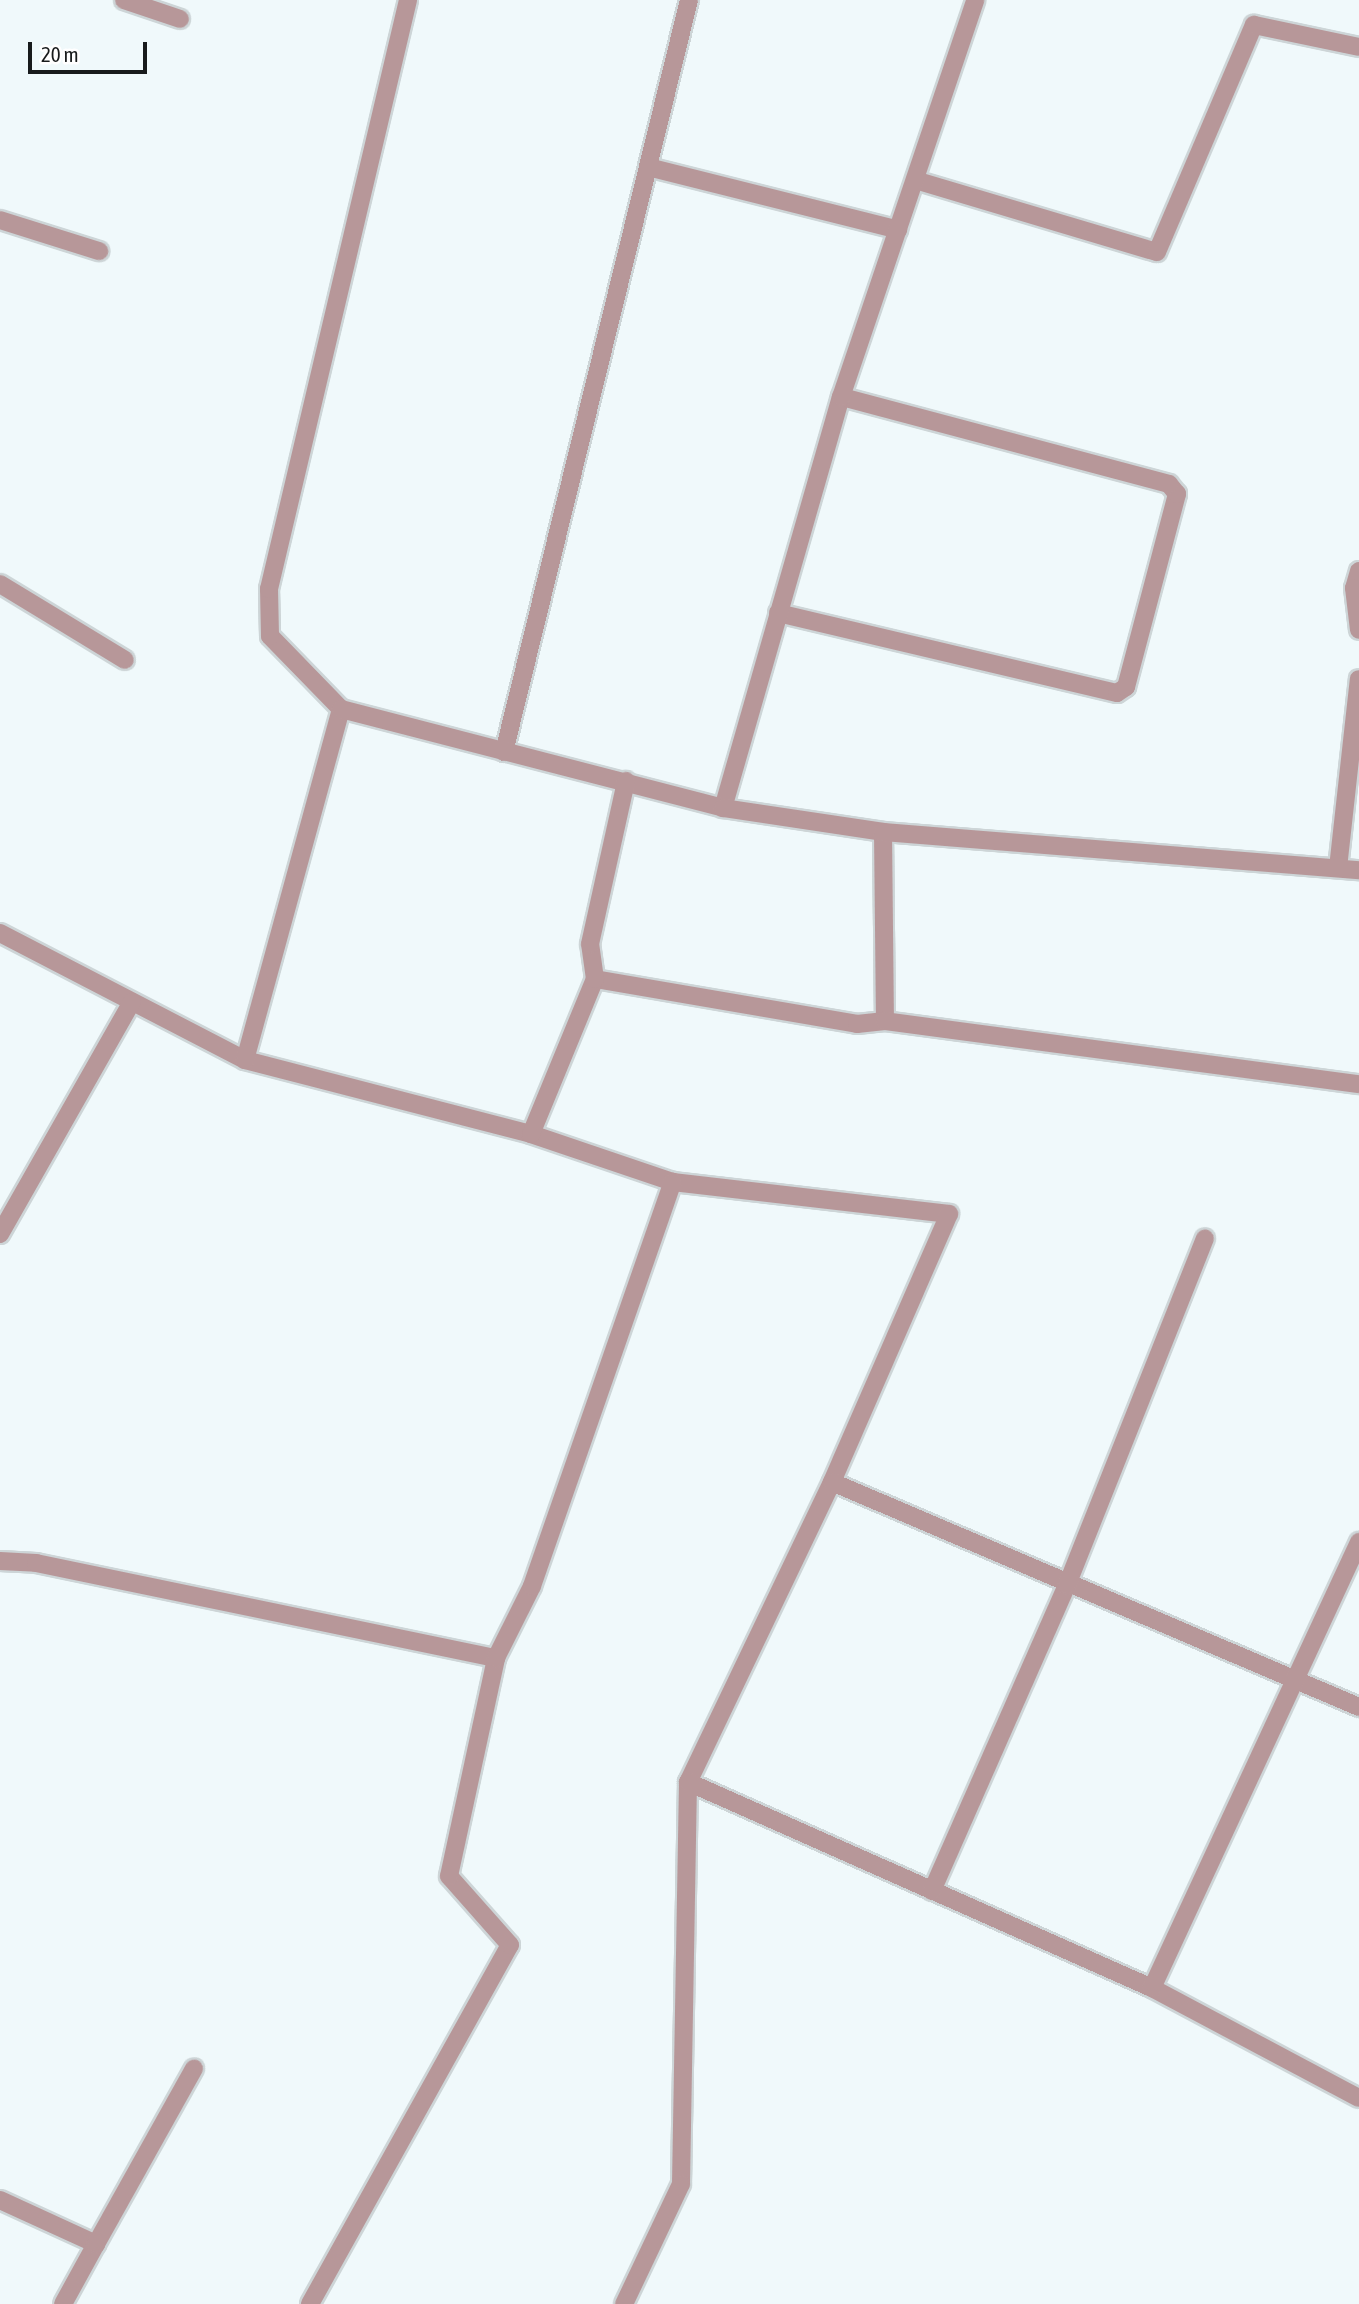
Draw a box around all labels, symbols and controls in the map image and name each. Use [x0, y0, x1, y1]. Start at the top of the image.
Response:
scale bar [32, 28, 150, 72]
text: 20 m [41, 42, 79, 66]

